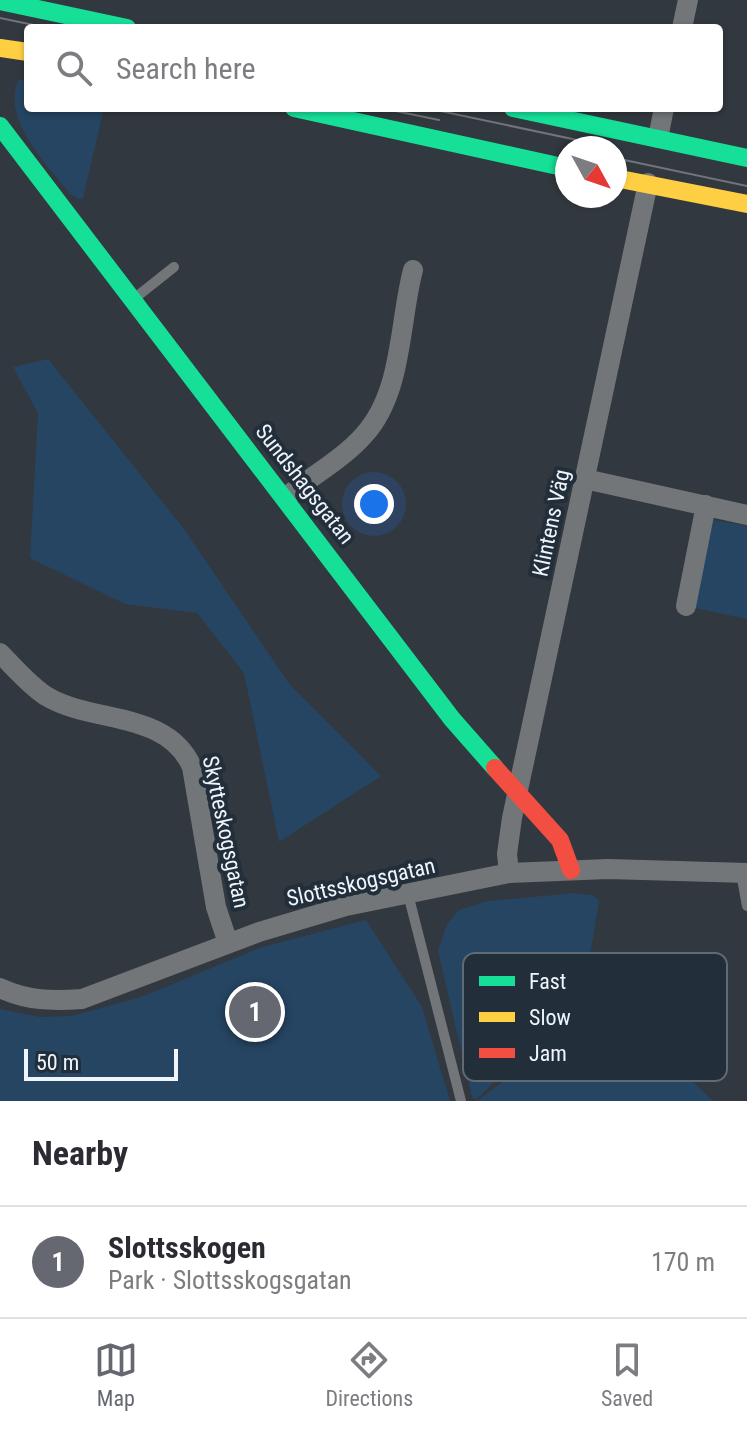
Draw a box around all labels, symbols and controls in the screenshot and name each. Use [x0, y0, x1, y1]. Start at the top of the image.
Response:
search box [24, 24, 723, 112]
icon: search [52, 46, 96, 90]
text: Search here [116, 51, 256, 86]
north arrow [555, 136, 627, 208]
street label: Sundshagsgatan [251, 419, 359, 549]
street label: Klintens Väg [527, 467, 575, 579]
your location [354, 484, 394, 524]
street label: Skytteskogsgatan [198, 754, 254, 910]
street label: Slottsskogsgatan [284, 853, 438, 911]
legend [463, 953, 727, 1081]
text: Fast [529, 969, 566, 994]
pin: 1 [229, 982, 281, 1042]
text: Slow [529, 1005, 571, 1030]
text: Jam [529, 1041, 567, 1066]
scale bar [24, 1045, 178, 1081]
text: 50 m [36, 1050, 79, 1075]
text: Nearby [32, 1133, 128, 1173]
text: Slottsskogen [108, 1230, 266, 1265]
text: 1 [51, 1247, 65, 1277]
text: 170 m [651, 1247, 715, 1277]
text: Park · Slottsskogsgatan [108, 1265, 352, 1295]
tab: Map [94, 1338, 138, 1411]
tab: Directions [325, 1338, 413, 1411]
tab: Saved [601, 1338, 653, 1411]

